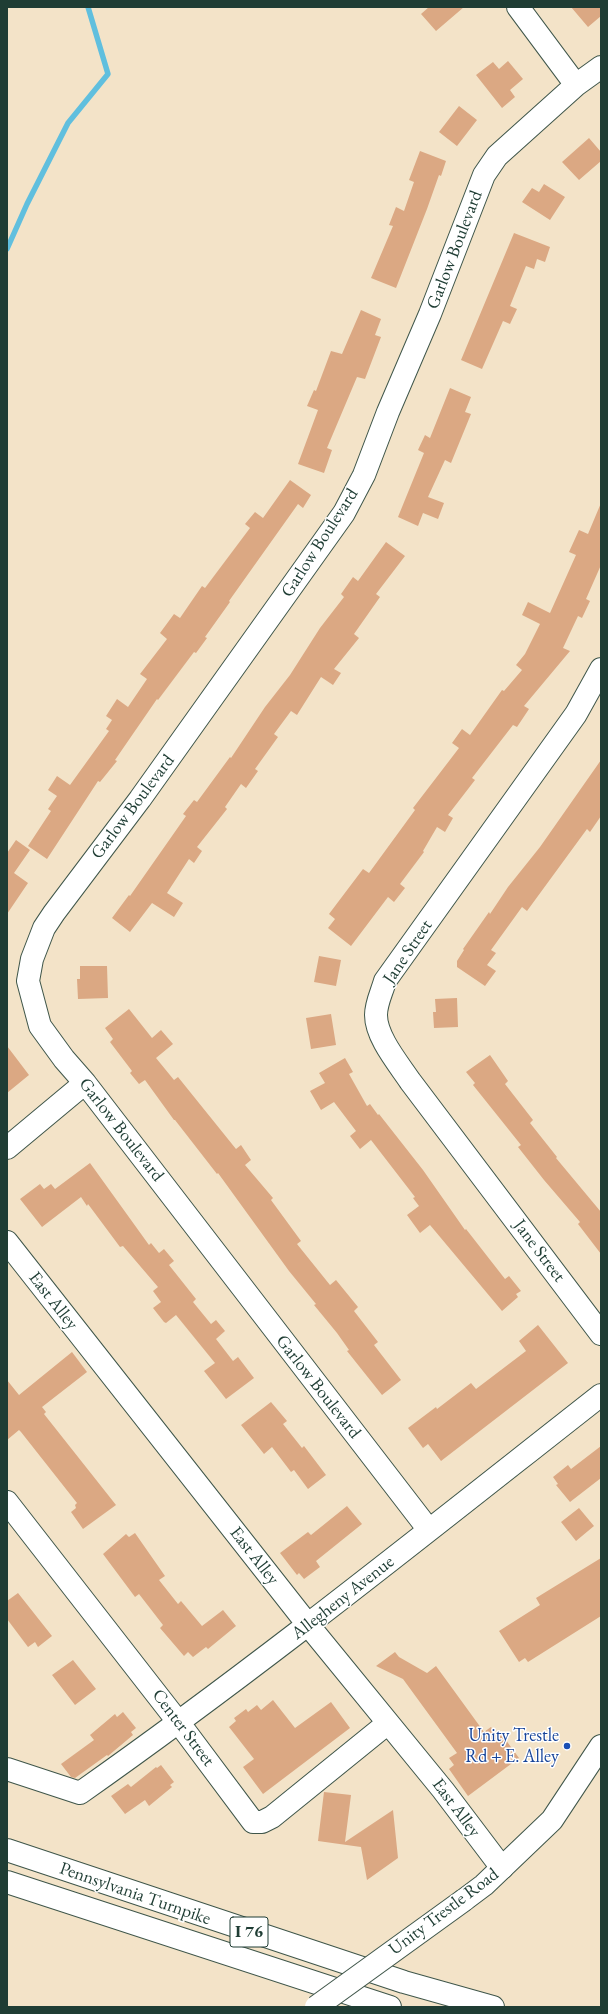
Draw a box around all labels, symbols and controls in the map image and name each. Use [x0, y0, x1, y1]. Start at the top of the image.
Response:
street label: Garlow Boulevard [422, 188, 488, 312]
street label: Garlow Boulevard [277, 485, 363, 601]
street label: Garlow Boulevard [87, 750, 179, 864]
street label: Jane Street [379, 916, 437, 988]
street label: Garlow Boulevard [74, 1074, 168, 1186]
street label: Jane Street [508, 1215, 570, 1287]
street label: East Alley [24, 1268, 82, 1334]
street label: Garlow Boulevard [271, 1331, 365, 1443]
street label: East Alley [225, 1523, 283, 1589]
street label: Allegheny Avenue [287, 1551, 399, 1645]
street label: Center Street [147, 1685, 219, 1771]
place label: Unity Trestle Rd + E. Alley [465, 1725, 559, 1768]
marker: Unity Trestle Rd + E. Alley [562, 1741, 572, 1751]
street label: East Alley [427, 1774, 485, 1842]
street label: Pennsylvania Turnpike [56, 1858, 214, 1930]
street label: Unity Trestle Road [385, 1864, 503, 1960]
road number: I 76 [230, 1917, 268, 1947]

